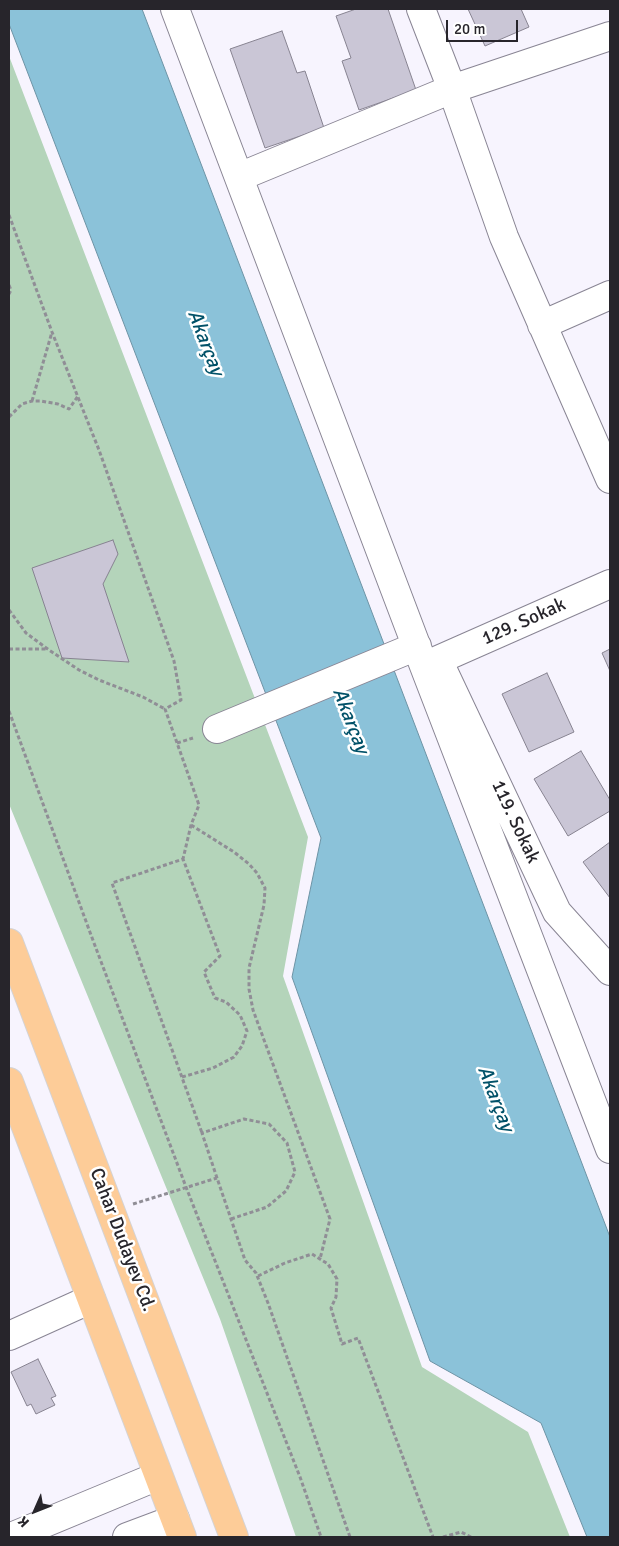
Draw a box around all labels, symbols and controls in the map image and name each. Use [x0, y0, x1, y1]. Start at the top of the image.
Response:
scale bar [449, 10, 522, 42]
text: 20 m [454, 20, 485, 38]
water label: Akarçay [182, 307, 228, 379]
street label: 129. Sokak [479, 593, 569, 651]
water label: Akarçay [327, 685, 373, 757]
street label: 119. Sokak [486, 777, 544, 867]
water label: Akarçay [472, 1063, 518, 1135]
street label: Cahar Dudayev Cd. [84, 1165, 160, 1315]
north arrow [10, 1486, 60, 1536]
text: K [15, 1513, 33, 1531]

